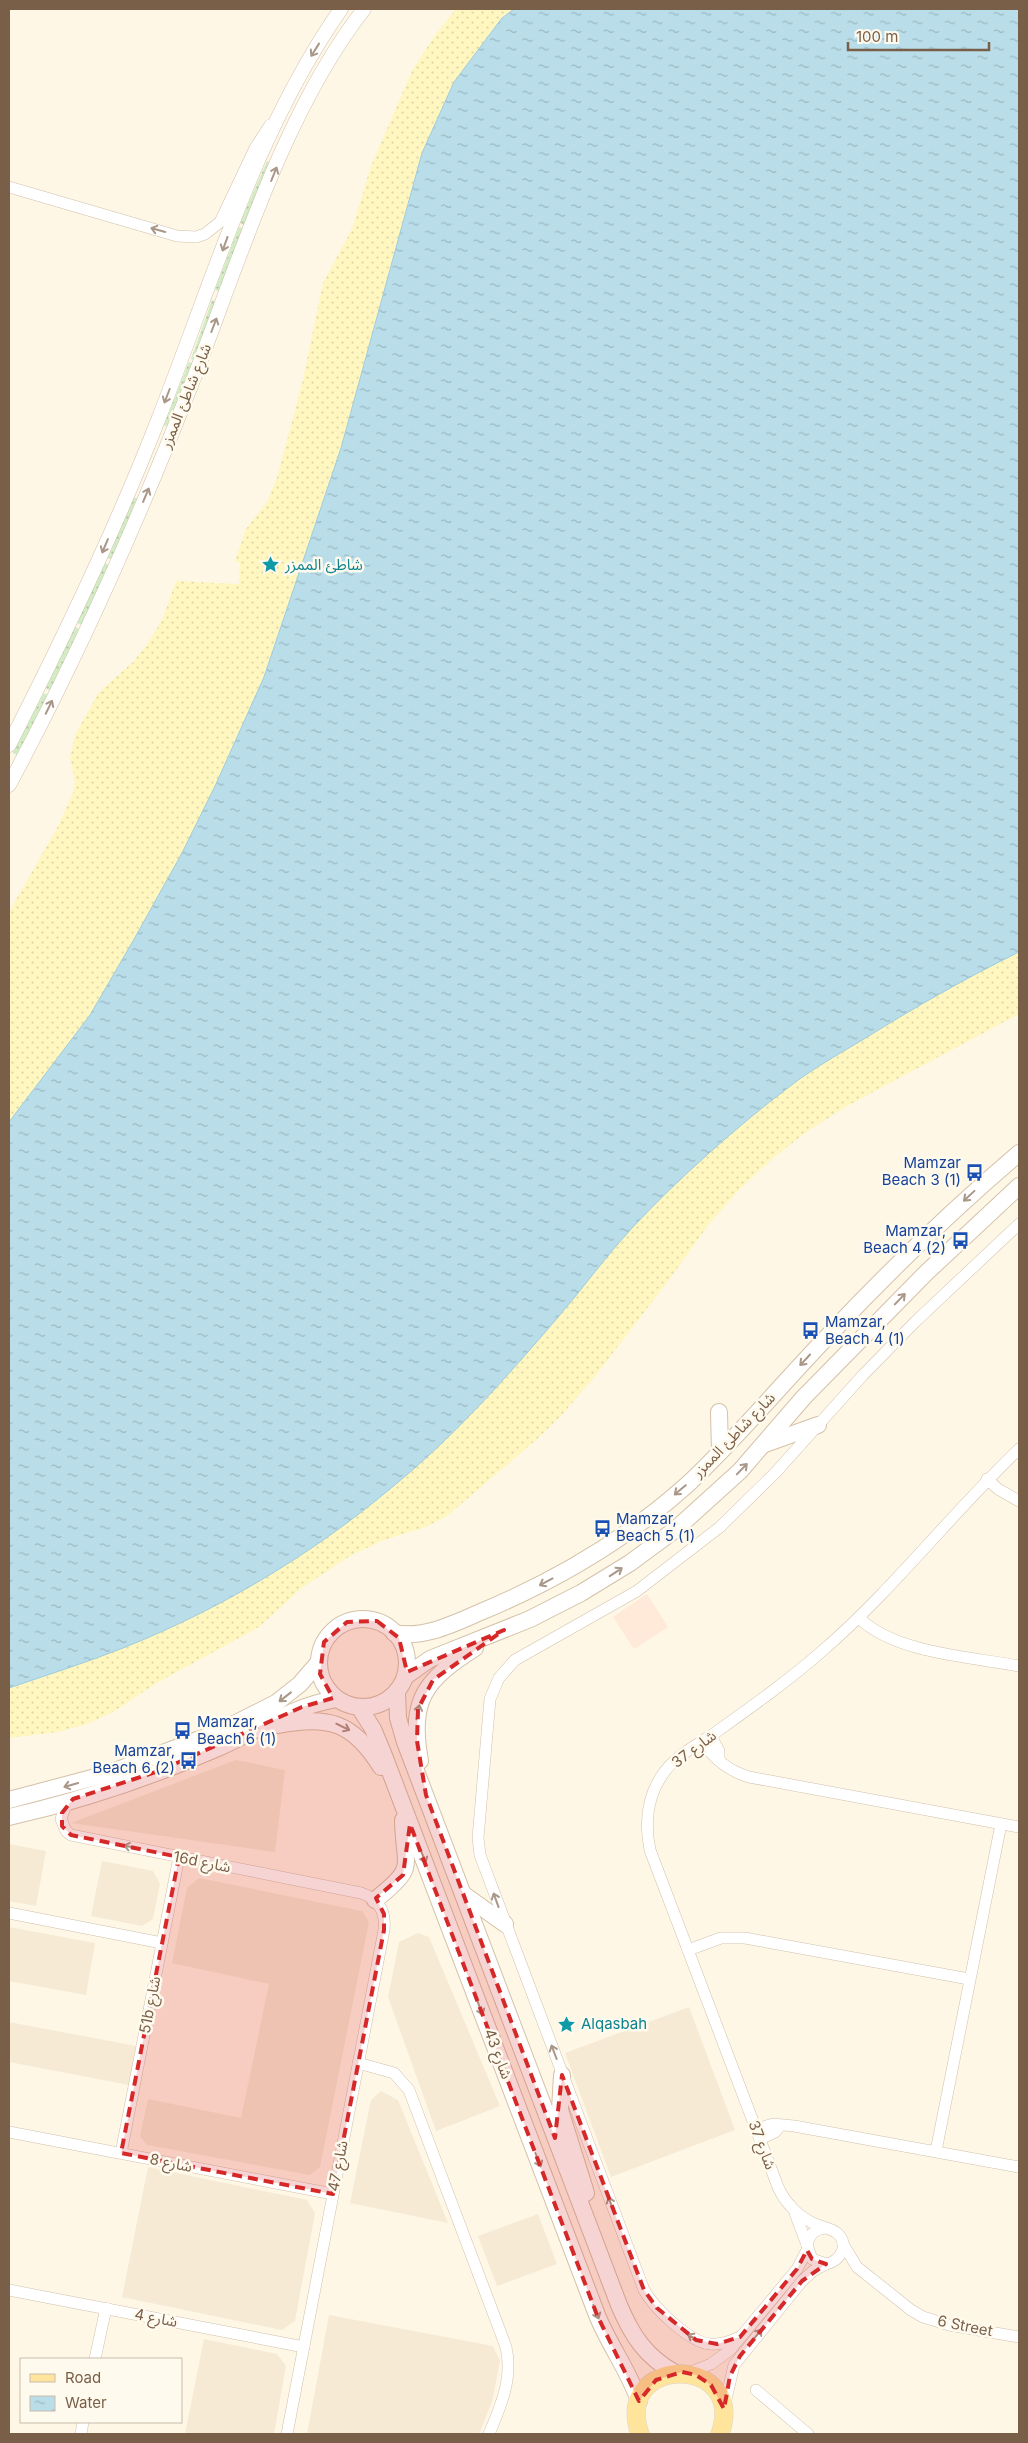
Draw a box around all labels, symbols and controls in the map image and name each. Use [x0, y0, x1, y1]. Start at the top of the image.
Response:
scale bar [848, 20, 989, 52]
text: 100 m [856, 27, 898, 46]
one-way arrow [309, 42, 319, 56]
one-way arrow [269, 167, 279, 182]
one-way arrow [151, 225, 167, 235]
one-way arrow [220, 236, 229, 252]
one-way arrow [210, 318, 219, 333]
street label: شارع شاطئ الممزر [156, 340, 218, 453]
one-way arrow [162, 388, 171, 404]
one-way arrow [141, 488, 151, 503]
one-way arrow [99, 538, 109, 553]
place icon: شاطئ الممزر [261, 555, 281, 575]
place label: شاطئ الممزر [284, 555, 363, 574]
one-way arrow [45, 700, 54, 715]
place label: Mamzar Beach 3 (1) [882, 1153, 961, 1189]
bus stop icon: Mamzar Beach 3 (1) [965, 1162, 985, 1182]
one-way arrow [963, 1190, 976, 1202]
place label: Mamzar, Beach 4 (2) [863, 1221, 946, 1257]
bus stop icon: Mamzar, Beach 4 (2) [950, 1230, 970, 1250]
one-way arrow [894, 1293, 906, 1305]
place label: Mamzar, Beach 4 (1) [825, 1312, 905, 1348]
bus stop icon: Mamzar, Beach 4 (1) [801, 1321, 821, 1341]
one-way arrow [799, 1354, 811, 1367]
street label: شارع شاطئ الممزر [687, 1388, 781, 1484]
one-way arrow [736, 1462, 748, 1475]
one-way arrow [674, 1484, 687, 1495]
place label: Mamzar, Beach 5 (1) [616, 1509, 695, 1545]
bus stop icon: Mamzar, Beach 5 (1) [592, 1518, 612, 1538]
one-way arrow [609, 1566, 623, 1576]
one-way arrow [539, 1577, 554, 1587]
one-way arrow [279, 1691, 292, 1702]
one-way arrow [414, 1705, 424, 1721]
place label: Mamzar, Beach 6 (1) [197, 1712, 276, 1748]
bus stop icon: Mamzar, Beach 6 (1) [173, 1721, 193, 1741]
one-way arrow [335, 1722, 350, 1732]
street label: شارع 37 [668, 1725, 722, 1774]
place label: Mamzar, Beach 6 (2) [93, 1741, 175, 1777]
bus stop icon: Mamzar, Beach 6 (2) [179, 1750, 199, 1770]
one-way arrow [63, 1780, 79, 1790]
one-way arrow [123, 1842, 139, 1852]
street label: 16d شارع [171, 1847, 233, 1879]
one-way arrow [419, 1848, 428, 1863]
one-way arrow [491, 1893, 500, 1908]
street label: 51b شارع [135, 1974, 167, 2036]
one-way arrow [476, 2000, 485, 2015]
place icon: Alqasbah [557, 2014, 577, 2034]
place label: Alqasbah [581, 2014, 647, 2033]
street label: شارع 43 [477, 2026, 517, 2083]
one-way arrow [549, 2045, 558, 2060]
street label: شارع 37 [742, 2118, 781, 2173]
street label: شارع 47 [323, 2139, 355, 2194]
street label: شارع 8 [148, 2149, 194, 2179]
one-way arrow [534, 2152, 543, 2167]
one-way arrow [606, 2197, 615, 2212]
street label: شارع 4 [133, 2304, 179, 2334]
one-way arrow [591, 2304, 601, 2319]
street label: 6 Street [936, 2311, 994, 2340]
one-way arrow [752, 2329, 763, 2342]
one-way arrow [688, 2332, 702, 2342]
legend [20, 2358, 182, 2423]
text: Road [65, 2368, 101, 2387]
text: Water [65, 2393, 107, 2412]

